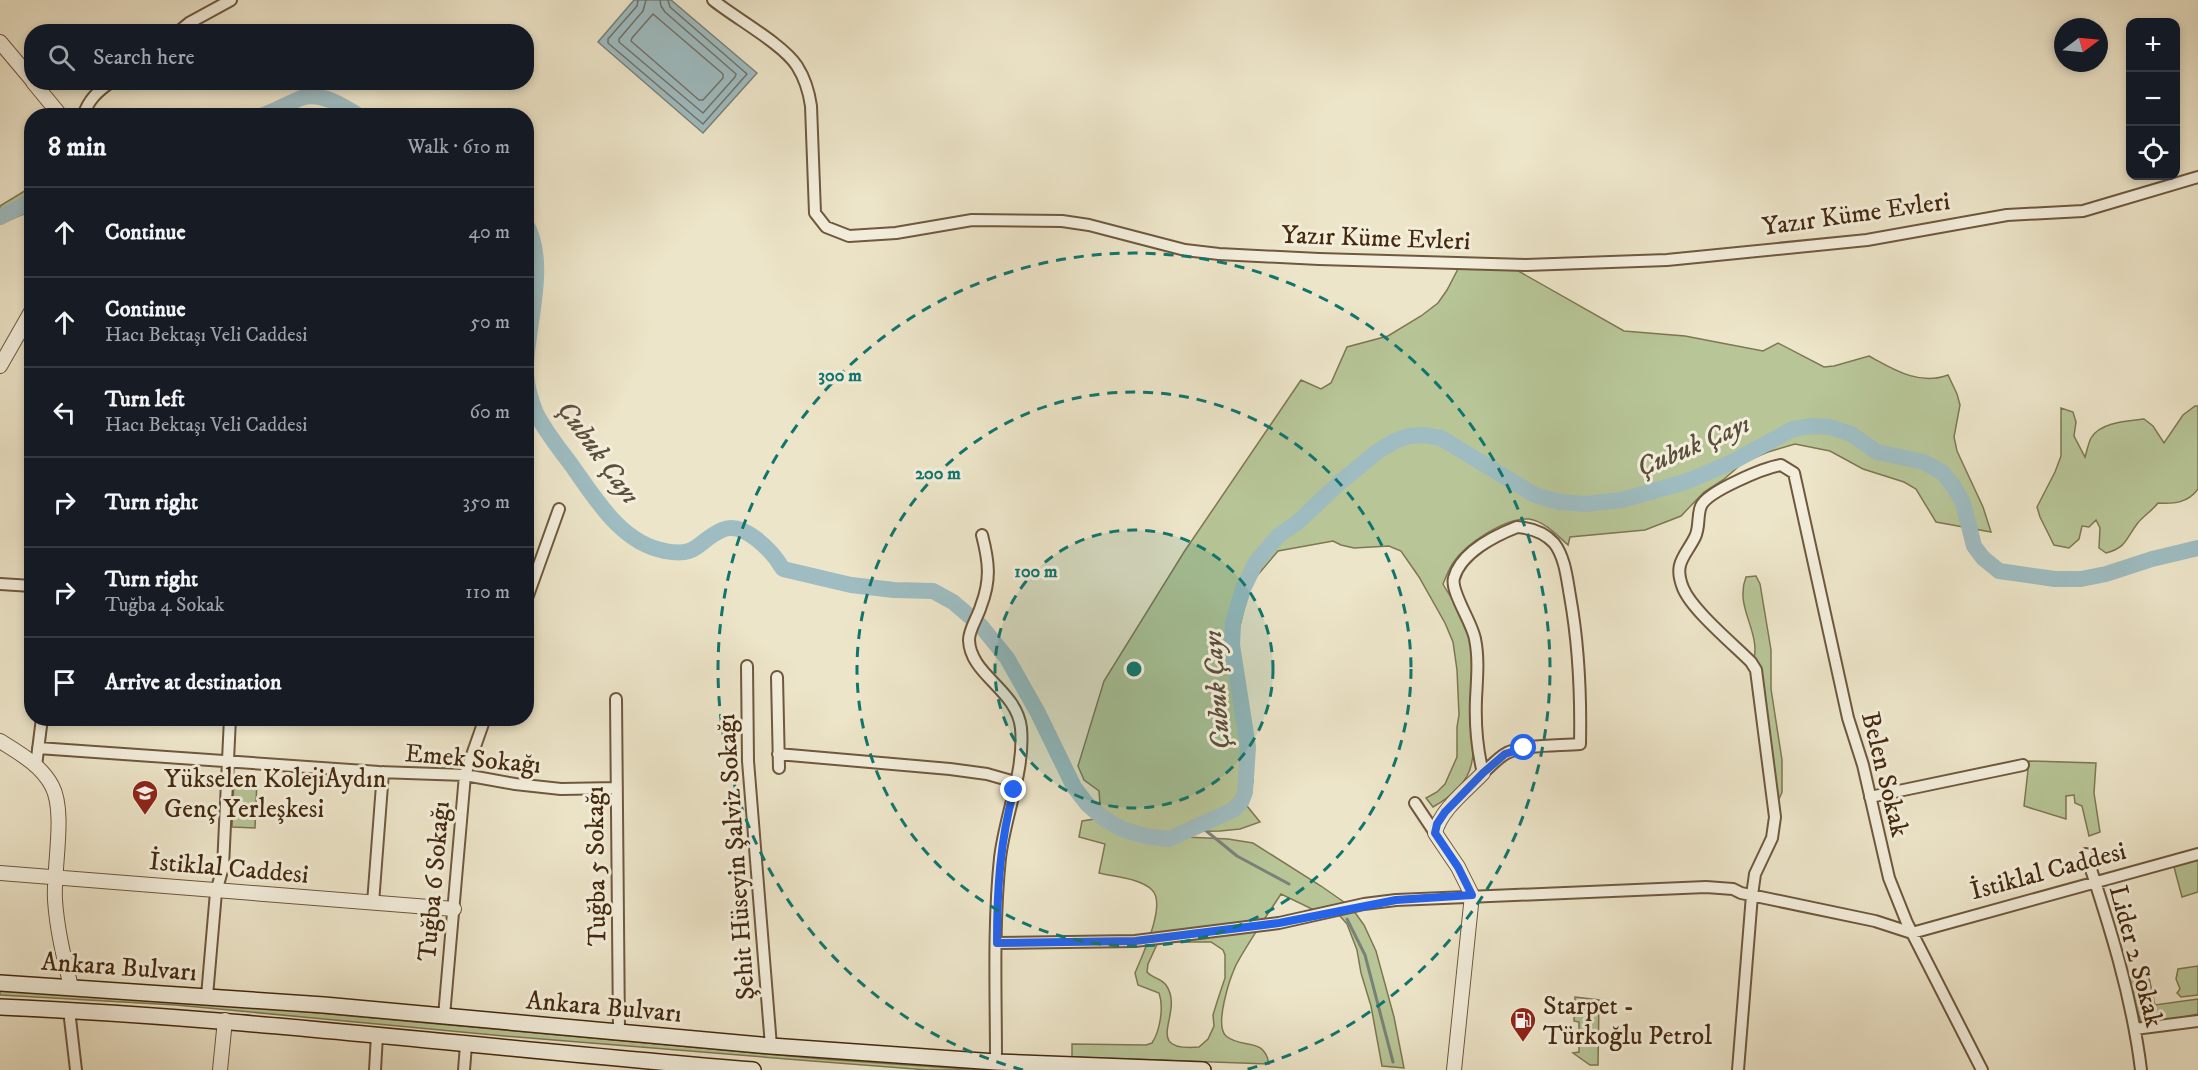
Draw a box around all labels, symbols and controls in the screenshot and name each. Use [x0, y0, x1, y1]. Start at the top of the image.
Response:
north arrow [2054, 18, 2108, 72]
map controls [2126, 18, 2180, 180]
button: + [2126, 18, 2180, 72]
search box [24, 24, 534, 90]
icon: search [45, 41, 78, 74]
text: Search here [93, 44, 195, 71]
button: − [2126, 72, 2180, 126]
button: locate [2126, 126, 2180, 180]
text: 8 min [48, 131, 106, 164]
text: Walk · 610 m [407, 135, 510, 160]
street label: Yazır Küme Evleri [1760, 185, 1952, 244]
icon: ahead [48, 216, 81, 249]
text: Continue [105, 219, 186, 246]
street label: Yazır Küme Evleri [1281, 219, 1471, 258]
text: 40 m [468, 220, 510, 245]
text: Continue [105, 296, 186, 323]
icon: ahead [48, 306, 81, 339]
text: 50 m [470, 310, 510, 335]
text: Hacı Bektaşı Veli Caddesi [105, 323, 307, 348]
text: 300 m [818, 365, 862, 387]
text: Turn left [105, 386, 185, 413]
water label: Çubuk Çayı [549, 394, 647, 511]
icon: left [48, 396, 81, 429]
text: 60 m [470, 400, 510, 425]
water label: Çubuk Çayı [1632, 407, 1755, 485]
text: Hacı Bektaşı Veli Caddesi [105, 413, 307, 438]
text: 200 m [915, 463, 961, 485]
icon: right [48, 486, 81, 519]
text: Turn right [105, 489, 198, 516]
text: 350 m [463, 490, 510, 515]
text: 100 m [1014, 561, 1058, 583]
text: Turn right [105, 566, 198, 593]
icon: right [48, 576, 81, 609]
text: 110 m [465, 580, 510, 605]
text: Tuğba 4 Sokak [105, 593, 224, 618]
water label: Çubuk Çayı [1196, 629, 1238, 751]
centre of rings [1124, 659, 1144, 679]
icon: arrive [48, 666, 81, 699]
text: Arrive at destination [105, 669, 282, 696]
street label: Belen Sokak [1853, 708, 1916, 840]
street label: Şehit Hüseyin Şalviz Sokağı [710, 713, 763, 1001]
route start [1510, 734, 1536, 760]
street label: Emek Sokağı [403, 737, 542, 782]
place label: Yükselen KolejiAydın Genç Yerleşkesi [164, 763, 387, 826]
route end [1000, 776, 1026, 802]
school or university icon: Yükselen KolejiAydın Genç Yerleşkesi [130, 778, 160, 816]
street label: Tuğba 5 Sokağı [579, 786, 614, 946]
street label: Tuğba 6 Sokağı [411, 800, 458, 962]
street label: İstiklal Caddesi [1967, 834, 2130, 908]
street label: İstiklal Caddesi [148, 844, 310, 892]
street label: Lider 2 Sokak [2101, 882, 2170, 1031]
street label: Ankara Bulvarı [40, 946, 198, 989]
street label: Ankara Bulvarı [525, 984, 683, 1031]
place label: Starpet - Türkoğlu Petrol [1543, 990, 1712, 1053]
fuel station icon: Starpet - Türkoğlu Petrol [1508, 1005, 1538, 1043]

